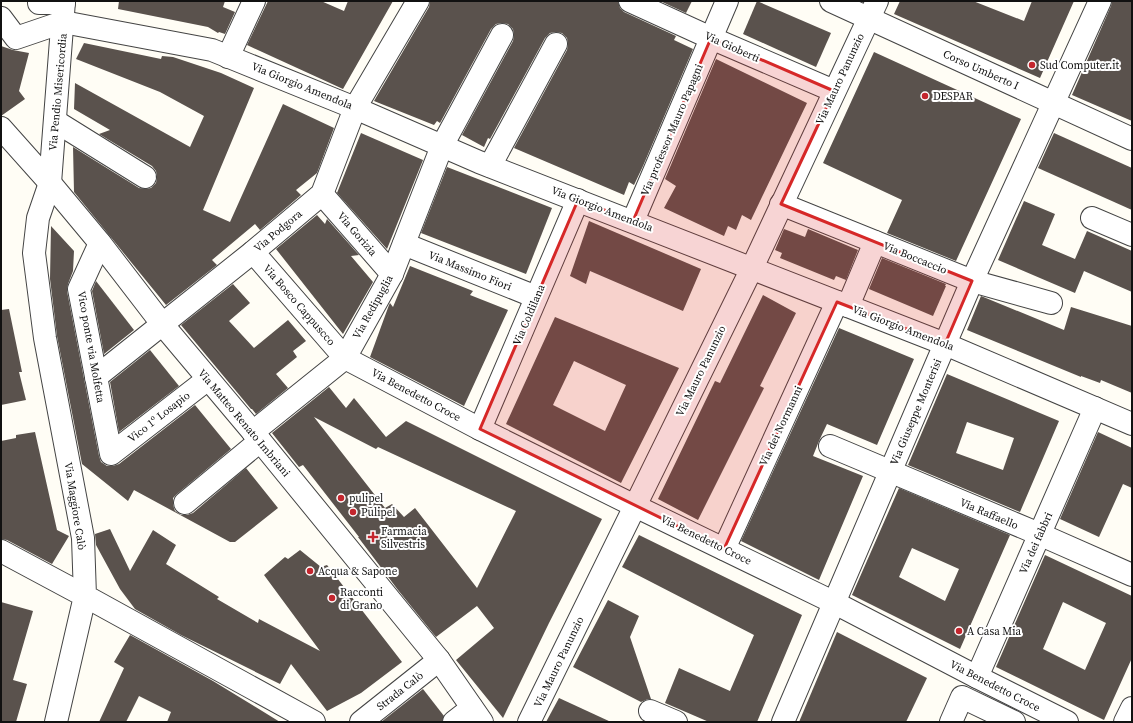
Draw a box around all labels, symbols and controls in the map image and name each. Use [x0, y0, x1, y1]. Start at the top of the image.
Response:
street label: Via Gioberti [702, 28, 762, 66]
street label: Via Mauro Panunzio [812, 31, 868, 127]
street label: Via Pendio Misericordia [45, 32, 71, 151]
street label: Corso Umberto I [941, 47, 1021, 93]
place label: Sud Computer.it [1040, 58, 1119, 73]
street label: Via Giorgio Amendola [249, 59, 355, 113]
marker: Sud Computer.it [1027, 60, 1037, 70]
street label: Via professor Mauro Papagni [637, 62, 707, 198]
place label: DESPAR [933, 89, 973, 104]
marker: DESPAR [920, 91, 930, 101]
street label: Via Giorgio Amendola [549, 183, 655, 235]
street label: Via Podgora [251, 206, 306, 256]
street label: Via Gorizia [334, 209, 381, 260]
street label: Via Boccaccio [881, 238, 949, 278]
street label: Via Massimo Fiori [426, 247, 514, 295]
street label: Via Bosco Cappuscco [260, 261, 338, 349]
street label: Via Redipuglia [349, 272, 397, 342]
street label: Via Coldilana [509, 282, 549, 348]
street label: Vico ponte via Molfetta [74, 290, 108, 404]
street label: Via Giorgio Amendola [850, 302, 956, 354]
street label: Via Mauro Panunzio [672, 323, 730, 419]
street label: Via Giuseppe Monterisi [887, 356, 945, 468]
street label: Via Benedetto Croce [369, 365, 464, 425]
street label: Via Matteo Renato Imbriani [194, 366, 294, 480]
street label: Via dei Normanni [756, 383, 806, 469]
street label: Vico 1º Losapio [125, 388, 193, 446]
street label: Via Maggiore Calò [61, 461, 89, 551]
place label: pulipel [349, 491, 383, 506]
marker: pulipel [336, 493, 346, 503]
street label: Via Raffaello [957, 495, 1021, 533]
place label: Pulipel [361, 505, 396, 520]
marker: Pulipel [348, 507, 358, 517]
street label: Via dei fabbri [1016, 510, 1056, 576]
street label: Via Benedetto Croce [658, 511, 754, 569]
place label: Farmacia Silvestris [381, 524, 427, 552]
marker: Farmacia Silvestris [368, 532, 378, 542]
place label: Acqua & Sapone [318, 564, 398, 579]
marker: Acqua & Sapone [305, 566, 315, 576]
place label: Racconti di Grano [340, 585, 383, 613]
marker: Racconti di Grano [327, 593, 337, 603]
street label: Via Mauro Panunzio [530, 614, 588, 710]
place label: A Casa Mia [967, 624, 1022, 639]
marker: A Casa Mia [954, 626, 964, 636]
street label: Via Benedetto Croce [947, 657, 1043, 715]
street label: Strada Calò [374, 668, 426, 714]

